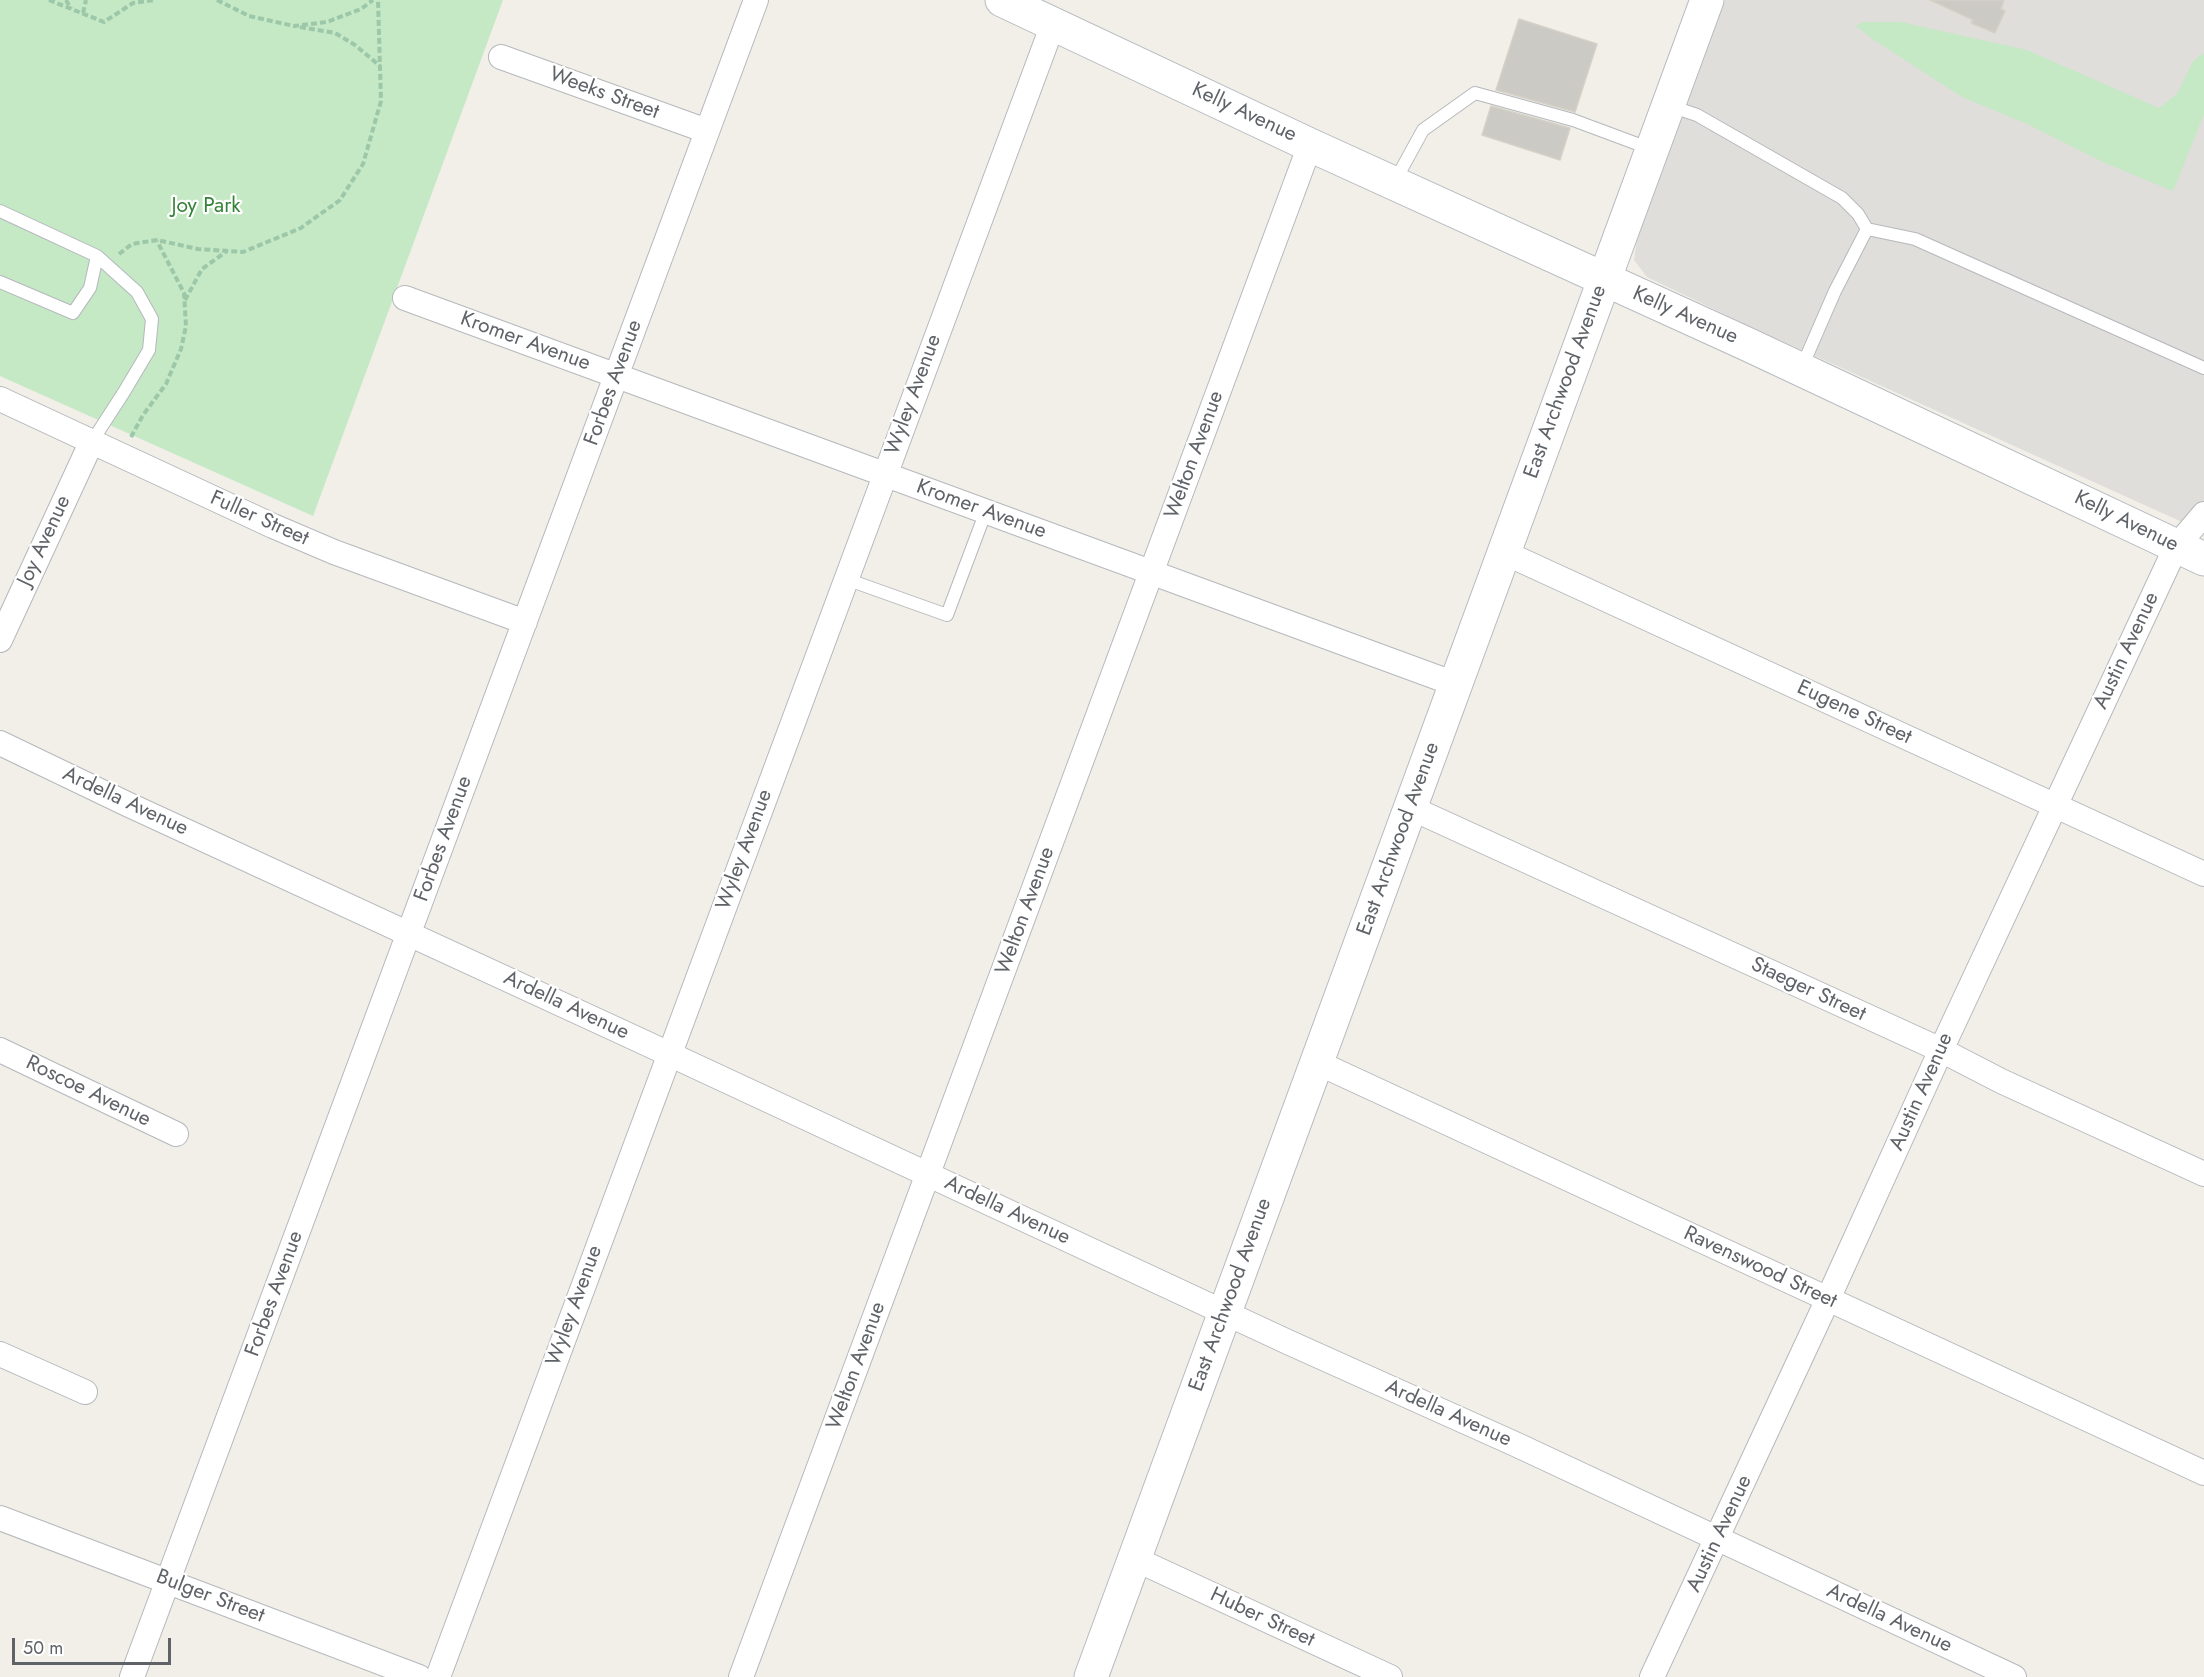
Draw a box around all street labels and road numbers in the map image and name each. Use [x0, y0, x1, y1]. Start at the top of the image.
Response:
street label: Weeks Street [546, 63, 662, 125]
street label: Kelly Avenue [1188, 78, 1300, 148]
street label: East Archwood Avenue [1519, 282, 1613, 482]
street label: Kelly Avenue [1628, 282, 1742, 350]
street label: Kromer Avenue [457, 307, 593, 377]
street label: Forbes Avenue [580, 317, 648, 449]
street label: Wyley Avenue [881, 331, 947, 459]
street label: Welton Avenue [1160, 388, 1230, 522]
street label: Kromer Avenue [913, 475, 1049, 545]
street label: Fuller Street [206, 486, 312, 552]
street label: Kelly Avenue [2070, 486, 2182, 558]
street label: Joy Avenue [13, 492, 77, 590]
street label: Austin Avenue [2089, 589, 2165, 713]
street label: Eugene Street [1793, 675, 1915, 751]
street label: East Archwood Avenue [1352, 739, 1446, 939]
street label: Ardella Avenue [58, 762, 192, 842]
street label: Forbes Avenue [410, 773, 478, 905]
street label: Wyley Avenue [712, 786, 778, 914]
street label: Welton Avenue [991, 844, 1061, 978]
street label: Staeger Street [1747, 952, 1869, 1028]
street label: Ardella Avenue [499, 966, 633, 1046]
street label: Austin Avenue [1885, 1029, 1959, 1155]
street label: Roscoe Avenue [21, 1051, 155, 1133]
street label: Ardella Avenue [940, 1171, 1074, 1251]
street label: East Archwood Avenue [1184, 1195, 1278, 1395]
street label: Ravenswood Street [1679, 1221, 1841, 1315]
street label: Forbes Avenue [241, 1228, 309, 1360]
street label: Wyley Avenue [542, 1242, 608, 1370]
street label: Welton Avenue [822, 1299, 892, 1433]
street label: Ardella Avenue [1381, 1375, 1515, 1453]
street label: Austin Avenue [1682, 1472, 1758, 1596]
street label: Bulger Street [152, 1565, 268, 1629]
street label: Ardella Avenue [1822, 1579, 1956, 1659]
street label: Huber Street [1206, 1583, 1318, 1653]

